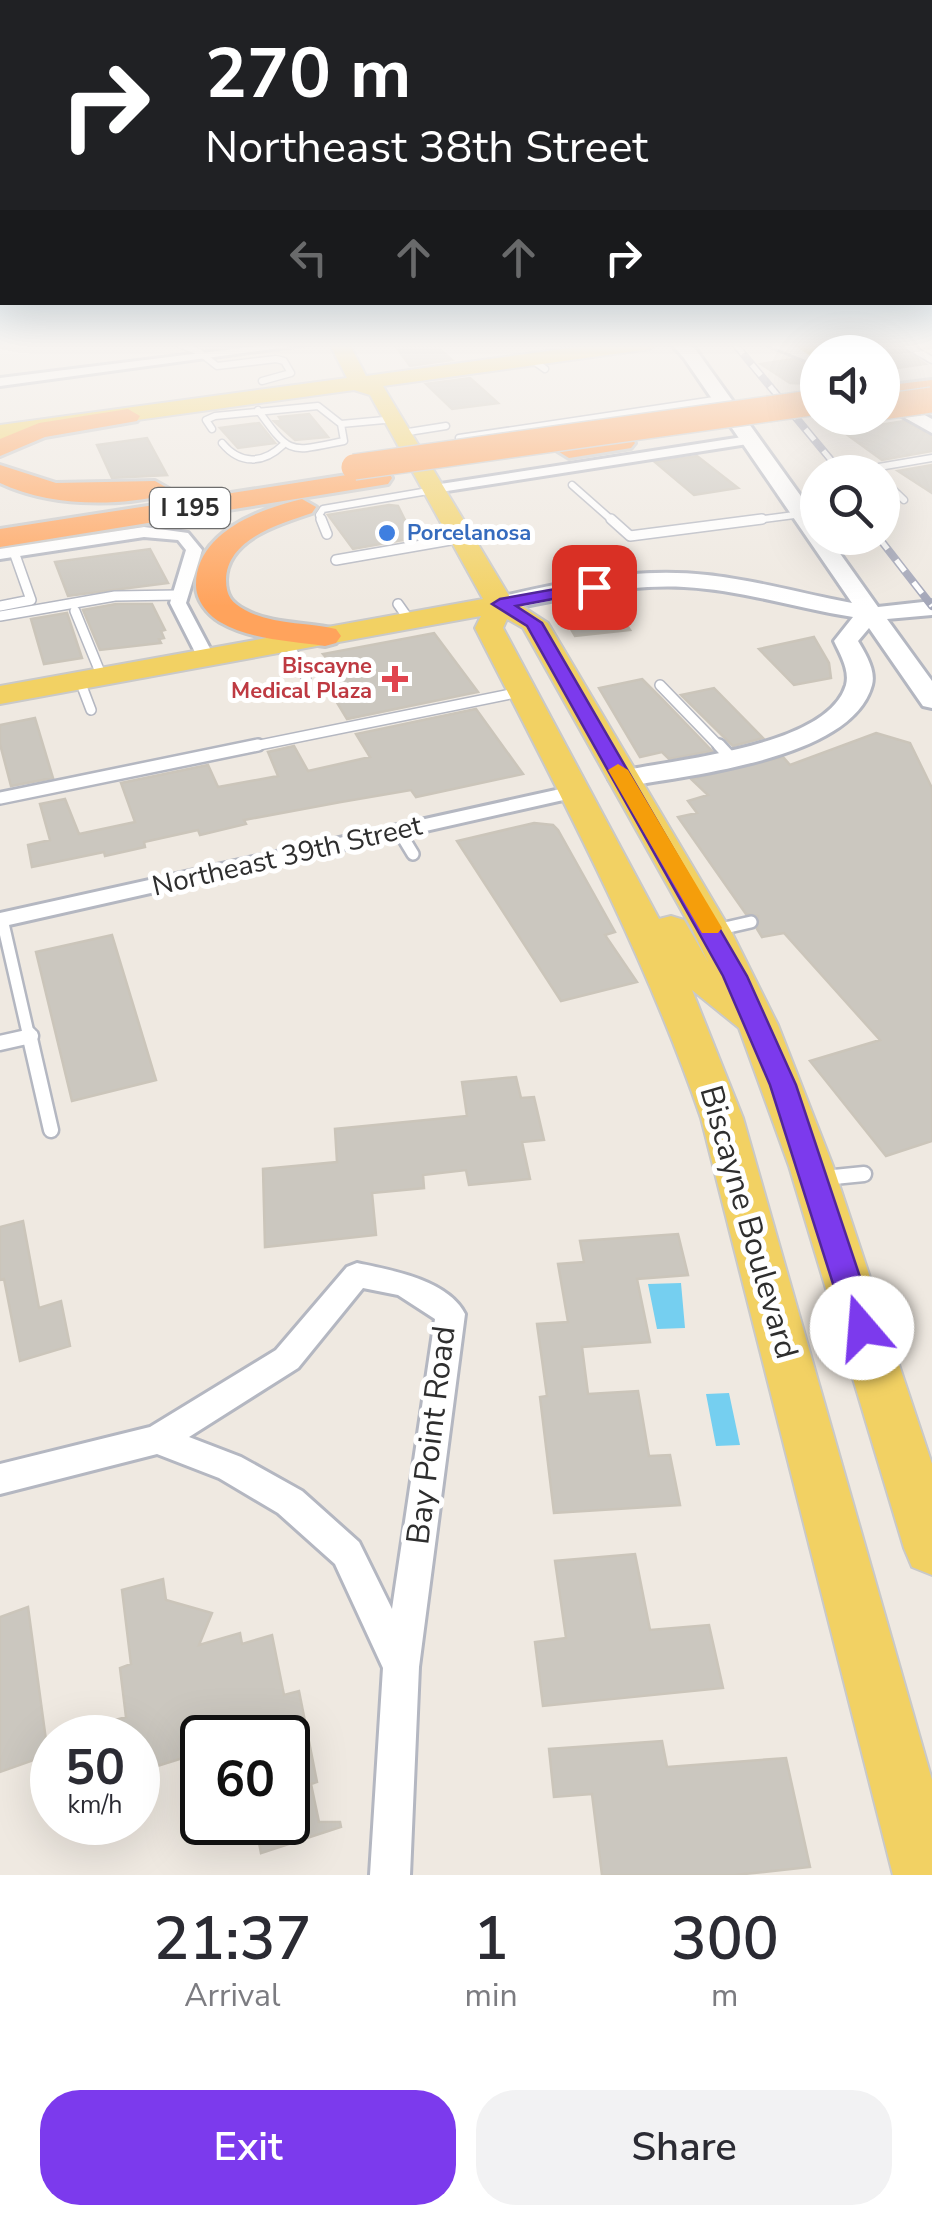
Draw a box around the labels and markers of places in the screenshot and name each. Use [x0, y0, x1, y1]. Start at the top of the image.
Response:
place label: Porcelanosa [407, 518, 531, 548]
marker: Porcelanosa [376, 522, 398, 544]
pin [552, 545, 637, 630]
place label: Biscayne Medical Plaza [231, 651, 372, 706]
marker: Biscayne Medical Plaza [382, 666, 408, 692]

